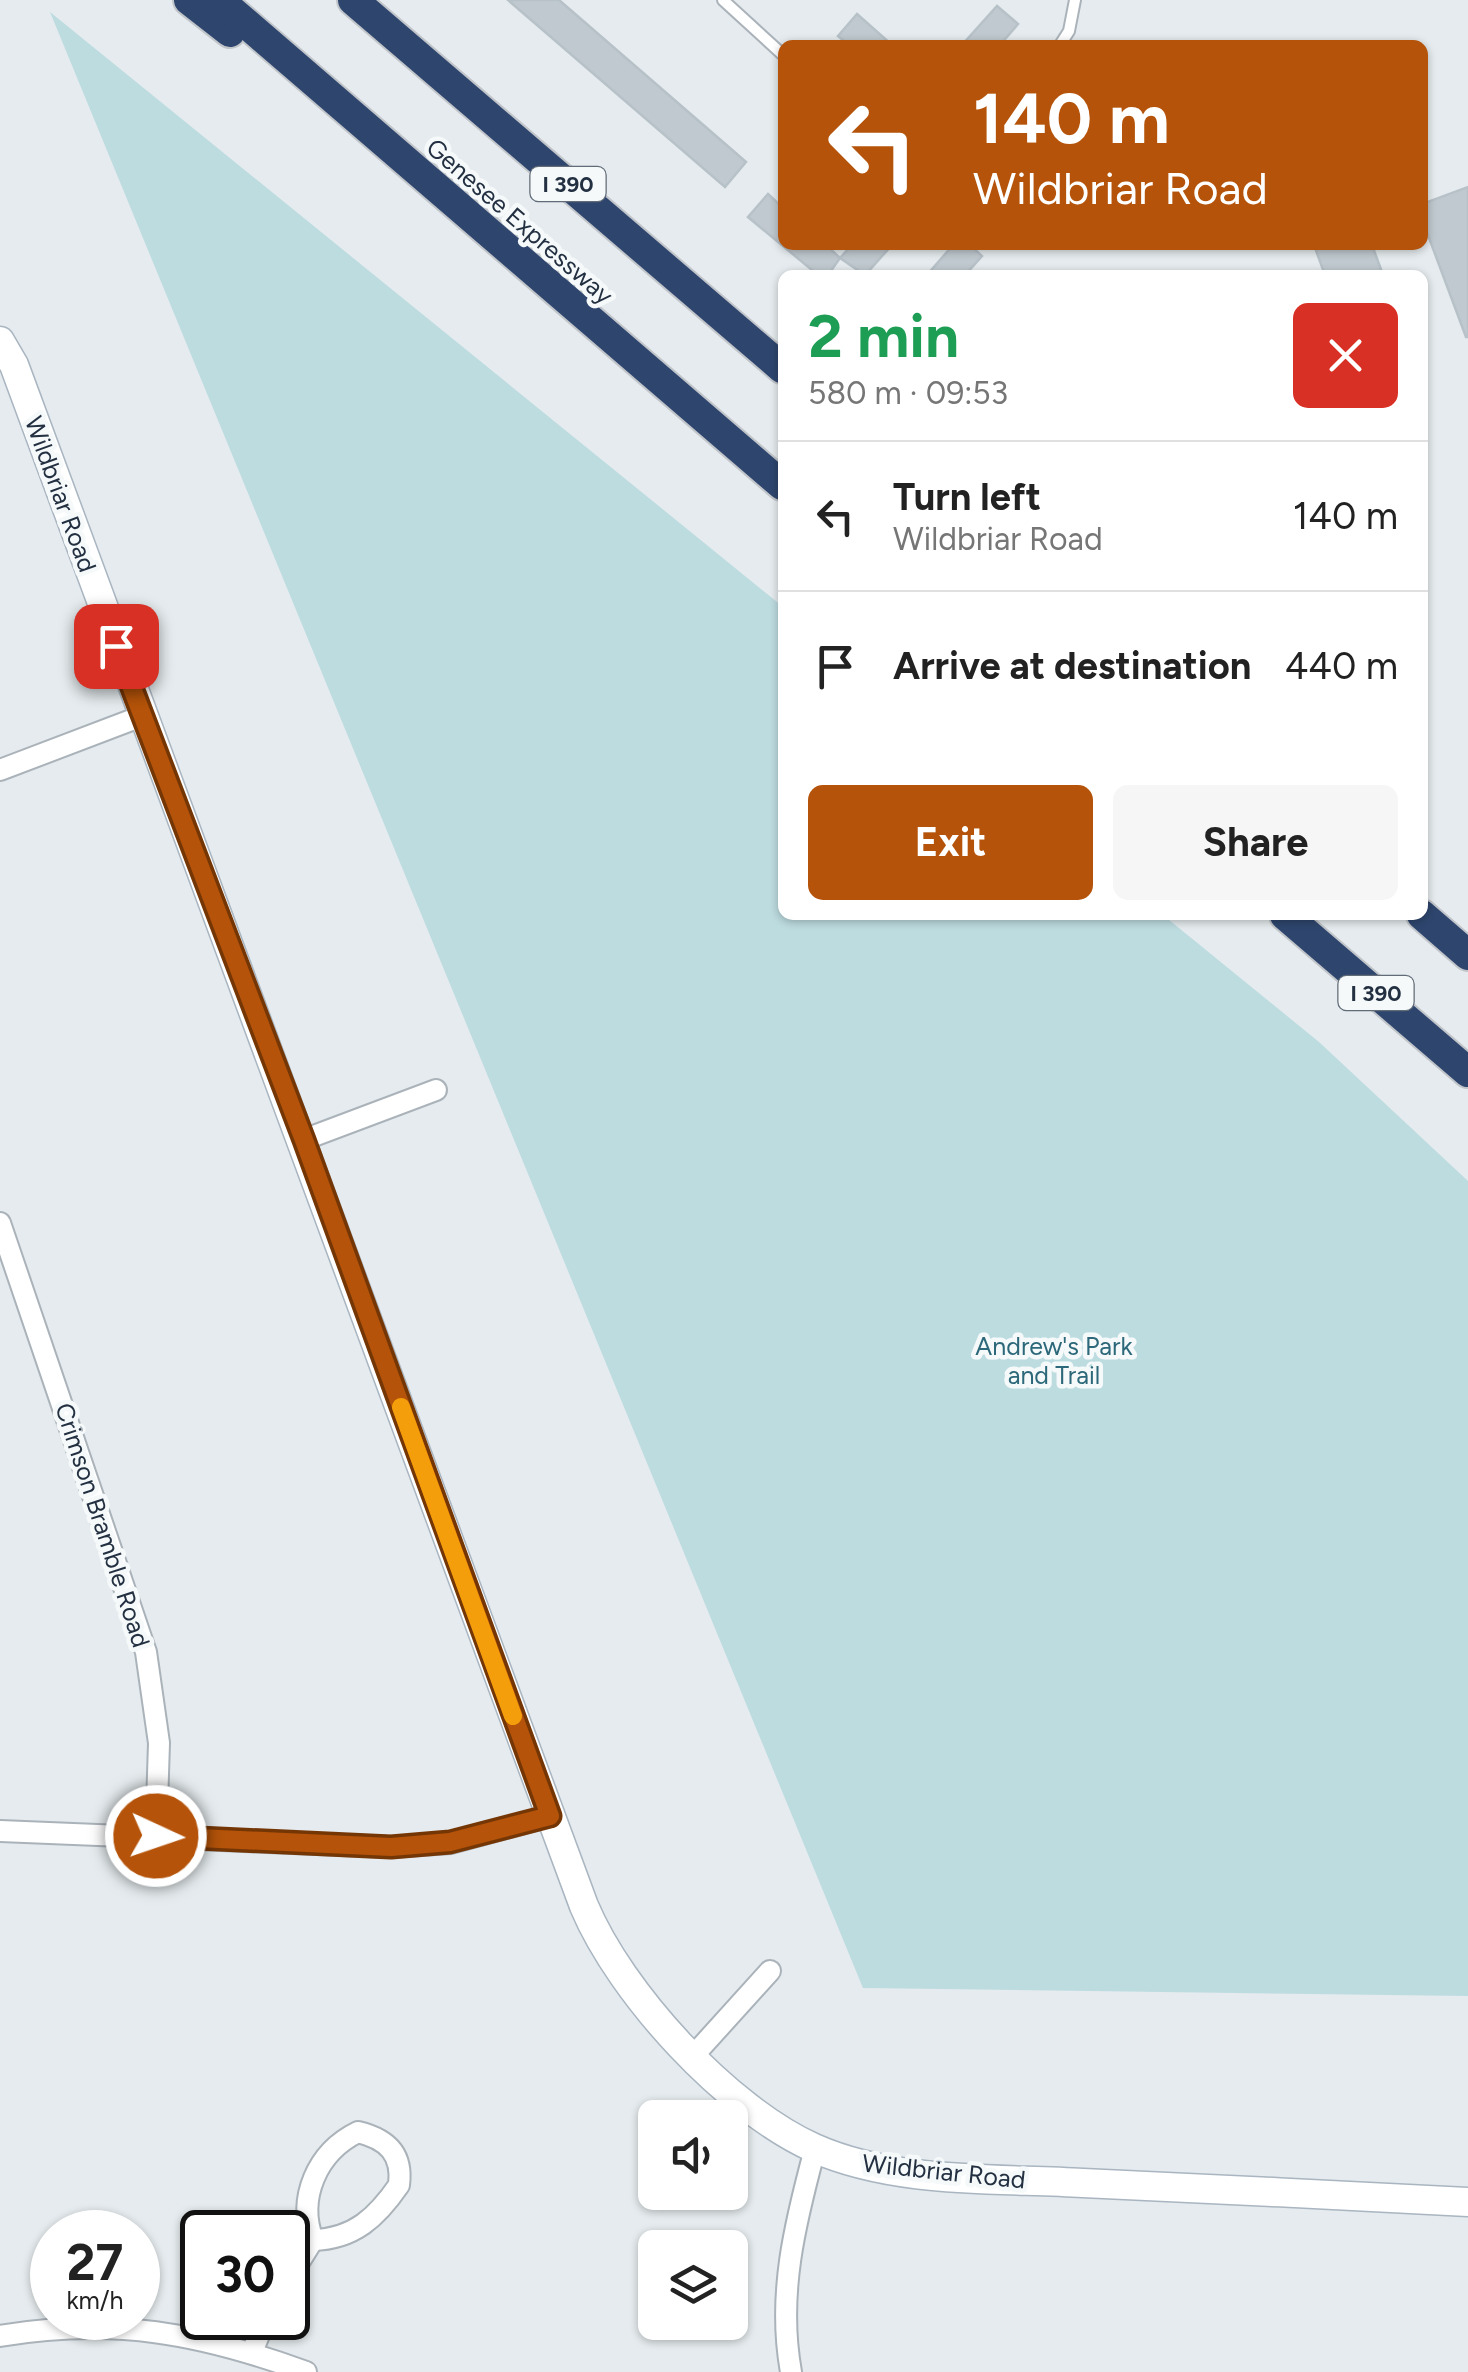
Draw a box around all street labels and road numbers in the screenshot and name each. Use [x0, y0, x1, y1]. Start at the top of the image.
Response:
street label: Genesee Expressway [421, 132, 619, 310]
road number: I 390 [530, 167, 606, 201]
street label: Wildbriar Road [19, 412, 103, 576]
road number: I 390 [1338, 976, 1414, 1010]
street label: Crimson Bramble Road [49, 1399, 157, 1651]
street label: Wildbriar Road [861, 2148, 1027, 2194]

